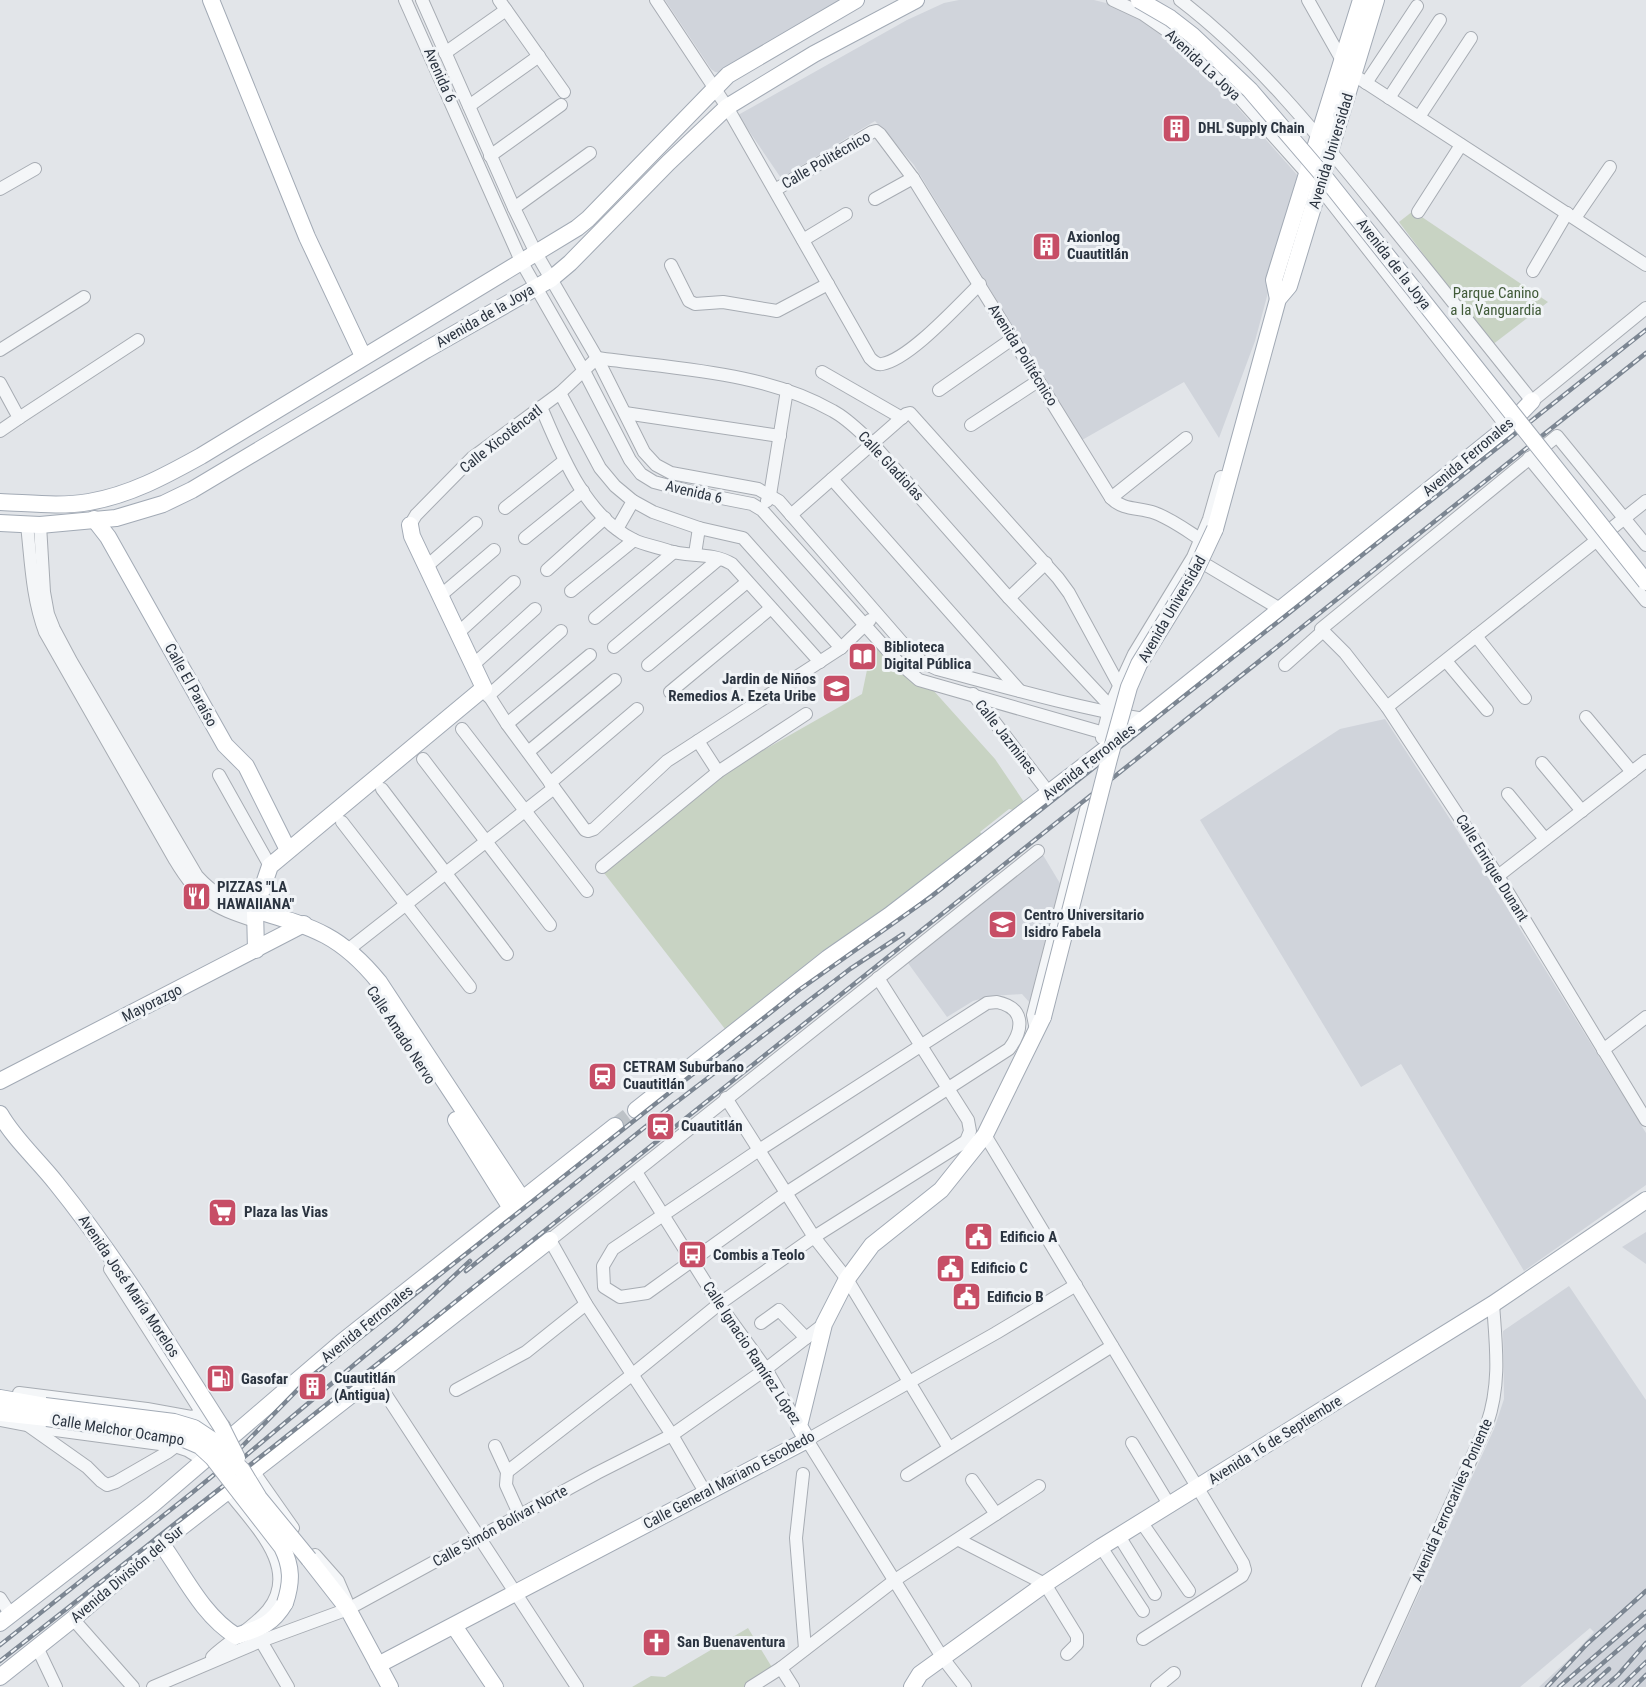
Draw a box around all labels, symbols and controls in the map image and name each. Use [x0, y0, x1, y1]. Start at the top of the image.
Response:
street label: Avenida La Joya [1162, 26, 1244, 104]
street label: Avenida 6 [420, 45, 460, 105]
street label: Avenida Universidad [1305, 91, 1357, 211]
building icon: DHL Supply Chain [1161, 112, 1193, 144]
place label: DHL Supply Chain [1198, 119, 1305, 137]
street label: Calle Politécnico [779, 127, 873, 193]
street label: Avenida de la Joya [1353, 215, 1435, 313]
place label: Axionlog Cuautitlán [1067, 228, 1129, 263]
building icon: Axionlog Cuautitlán [1030, 230, 1062, 262]
street label: Avenida de la Joya [433, 281, 537, 351]
park label: Parque Canino a la Vanguardia [1450, 284, 1542, 319]
street label: Avenida Politécnico [984, 301, 1062, 409]
street label: Calle Xicoténcatl [456, 401, 546, 477]
street label: Avenida Ferronales [1419, 414, 1517, 500]
street label: Calle Gladiolas [854, 428, 928, 505]
street label: Avenida 6 [664, 477, 724, 507]
street label: Avenida Universidad [1134, 553, 1210, 665]
place label: Biblioteca Digital Pública [884, 638, 971, 673]
street label: Calle El Paraíso [161, 640, 221, 730]
library icon: Biblioteca Digital Pública [847, 640, 879, 672]
place label: Jardin de Niños Remedios A. Ezeta Uribe [668, 670, 816, 705]
school or university icon: Jardin de Niños Remedios A. Ezeta Uribe [821, 672, 853, 704]
street label: Calle Jazmines [971, 696, 1041, 778]
street label: Avenida Ferronales [1039, 720, 1139, 804]
street label: Calle Enrique Dunant [1452, 811, 1532, 925]
place label: PIZZAS "LA HAWAIIANA" [217, 878, 294, 913]
restaurant icon: PIZZAS "LA HAWAIIANA" [180, 880, 212, 912]
place label: Centro Universitario Isidro Fabela [1024, 906, 1144, 941]
school or university icon: Centro Universitario Isidro Fabela [987, 908, 1019, 940]
street label: Mayorazgo [119, 980, 185, 1026]
street label: Calle Amado Nervo [363, 983, 439, 1087]
place label: CETRAM Suburbano Cuautitlán [623, 1058, 744, 1093]
station icon: CETRAM Suburbano Cuautitlán [586, 1060, 618, 1092]
station icon: Cuautitlán [644, 1110, 676, 1142]
place label: Cuautitlán [681, 1117, 743, 1135]
supermarket icon: Plaza las Vias [207, 1196, 239, 1228]
place label: Plaza las Vias [244, 1203, 328, 1221]
street label: Avenida José María Morelos [75, 1211, 183, 1361]
public building icon: Edificio A [963, 1221, 995, 1253]
place label: Edificio A [1000, 1228, 1057, 1246]
bus stop icon: Combis a Teolo [676, 1239, 708, 1271]
place label: Combis a Teolo [713, 1246, 805, 1264]
public building icon: Edificio C [934, 1252, 966, 1284]
place label: Edificio C [971, 1259, 1028, 1277]
street label: Calle Ignacio Ramírez López [699, 1278, 805, 1428]
street label: Avenida Ferronales [318, 1281, 417, 1366]
public building icon: Edificio B [950, 1281, 982, 1313]
place label: Edificio B [987, 1288, 1044, 1306]
fuel station icon: Gasofar [204, 1363, 236, 1395]
place label: Cuautitlán (Antigua) [334, 1369, 396, 1404]
place label: Gasofar [241, 1370, 288, 1388]
building icon: Cuautitlán (Antigua) [297, 1371, 329, 1403]
street label: Avenida 16 de Septiembre [1205, 1392, 1345, 1488]
street label: Calle Melchor Ocampo [50, 1411, 186, 1449]
street label: Avenida Ferrocariles Poniente [1408, 1416, 1496, 1584]
street label: Calle General Mariano Escobedo [640, 1427, 818, 1533]
street label: Calle Simón Bolívar Norte [430, 1481, 570, 1571]
street label: Avenida División del Sur [67, 1521, 187, 1626]
church icon: San Buenaventura [640, 1626, 672, 1658]
place label: San Buenaventura [677, 1633, 785, 1651]

